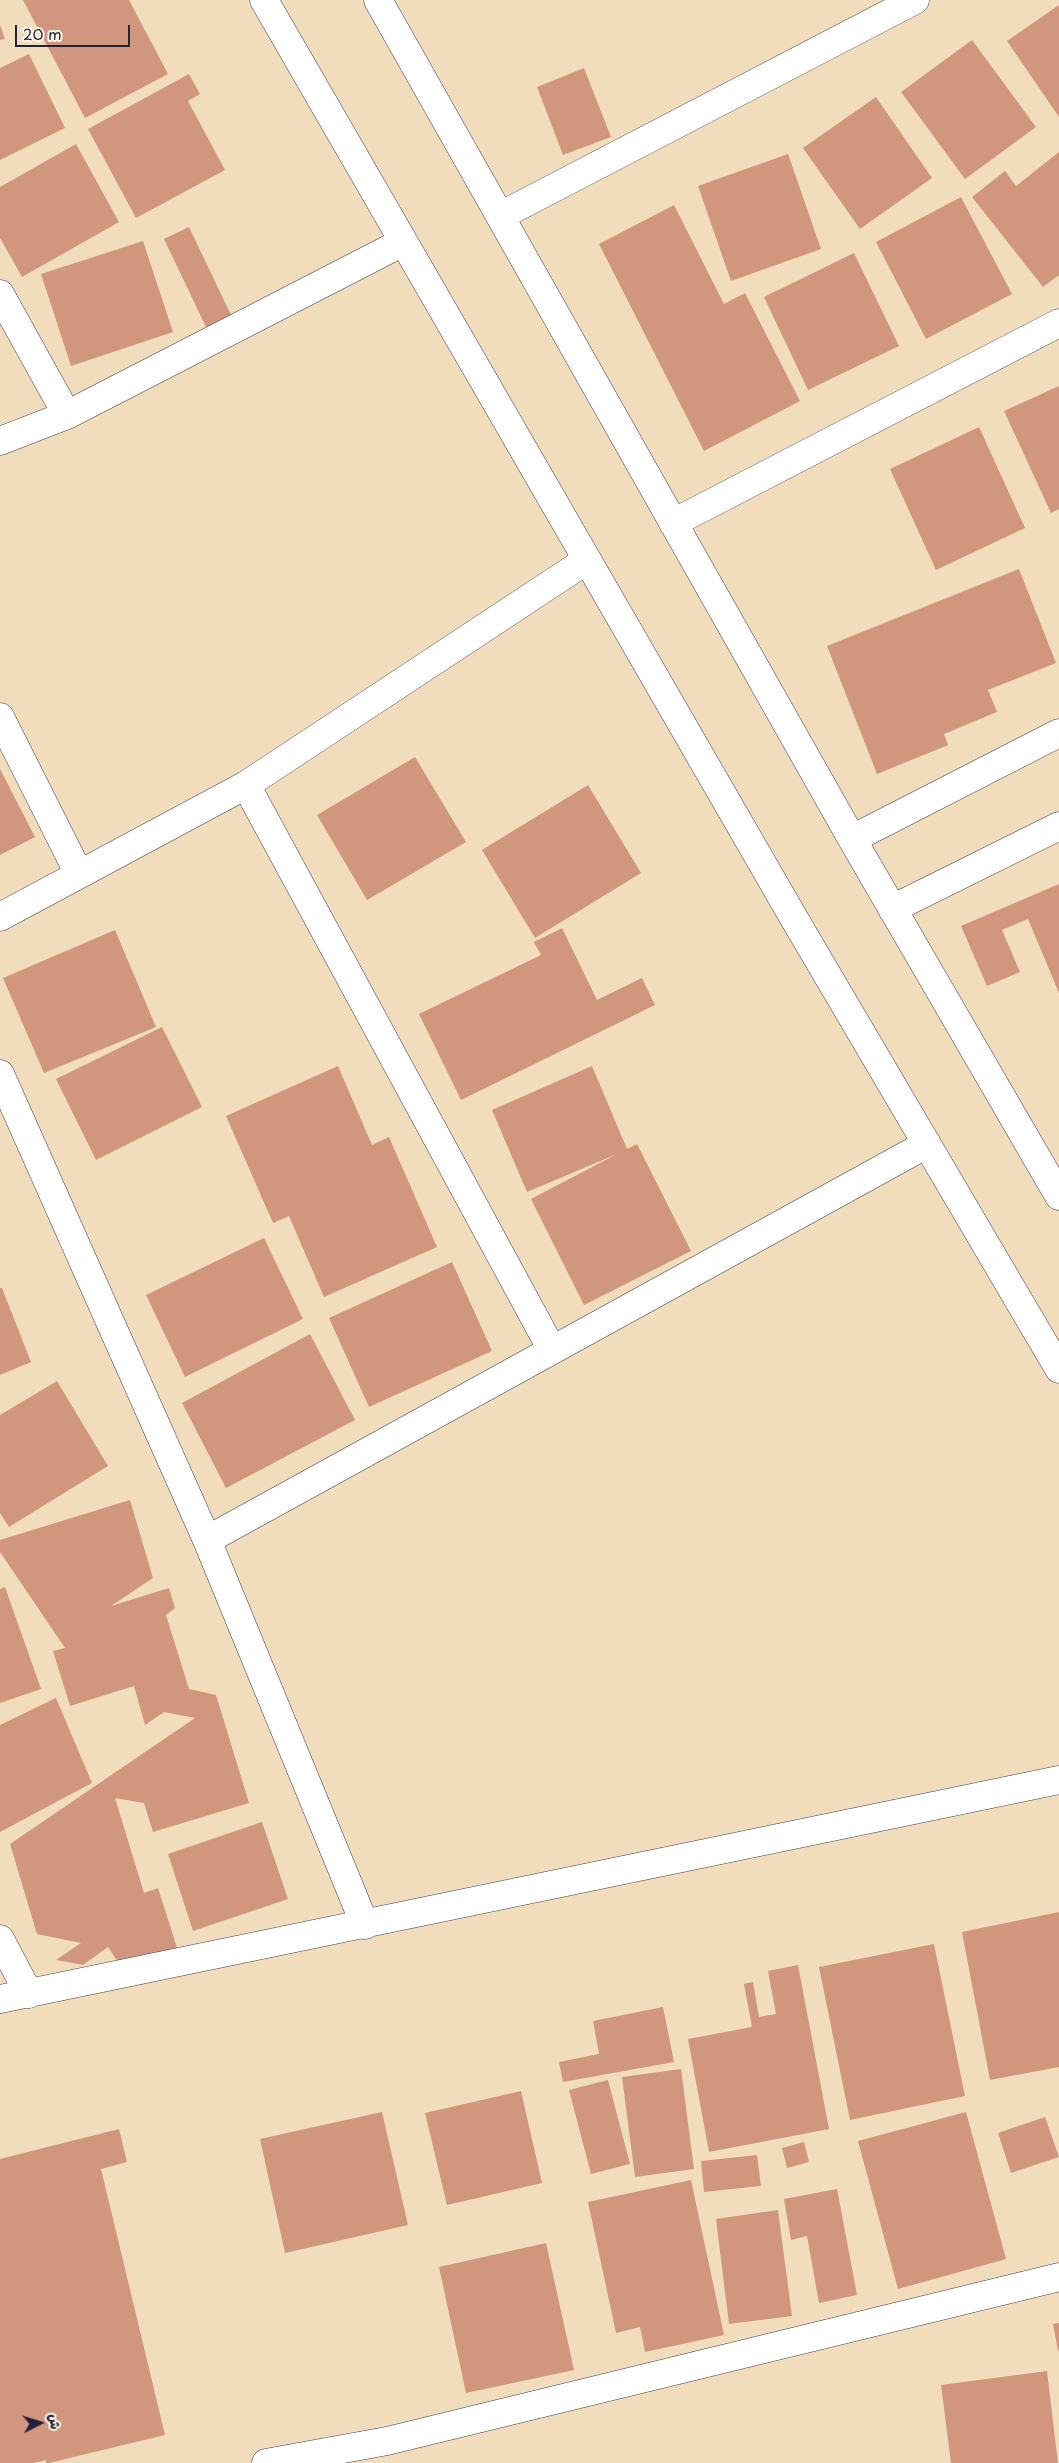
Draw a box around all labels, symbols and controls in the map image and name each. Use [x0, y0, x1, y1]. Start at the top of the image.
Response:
scale bar [18, 15, 132, 47]
text: 20 m [23, 22, 62, 45]
north arrow [15, 2398, 65, 2448]
text: ش [44, 2413, 67, 2430]

